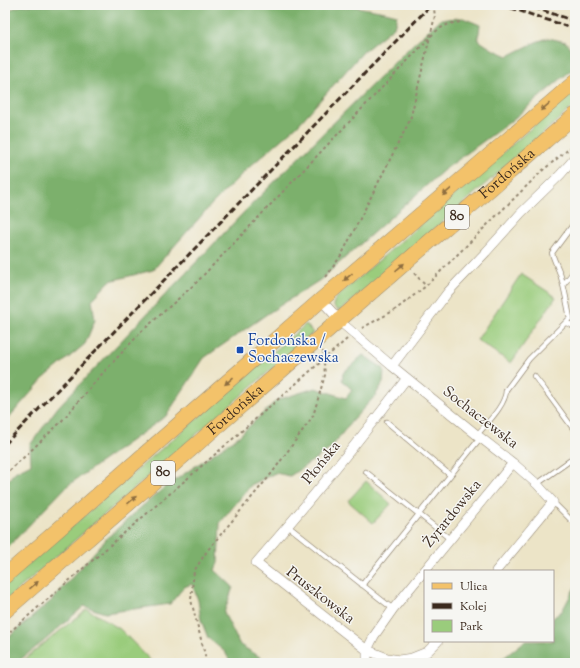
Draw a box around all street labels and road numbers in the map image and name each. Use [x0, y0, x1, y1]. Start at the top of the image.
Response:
street label: Fordońska [475, 143, 540, 204]
road number: 80 [445, 205, 469, 229]
street label: Fordońska [203, 380, 269, 440]
street label: Sochaczewska [438, 382, 522, 454]
street label: Płońska [298, 437, 346, 489]
road number: 80 [151, 461, 175, 485]
street label: Żyrardowska [418, 475, 487, 552]
street label: Pruszkowska [281, 562, 359, 630]

